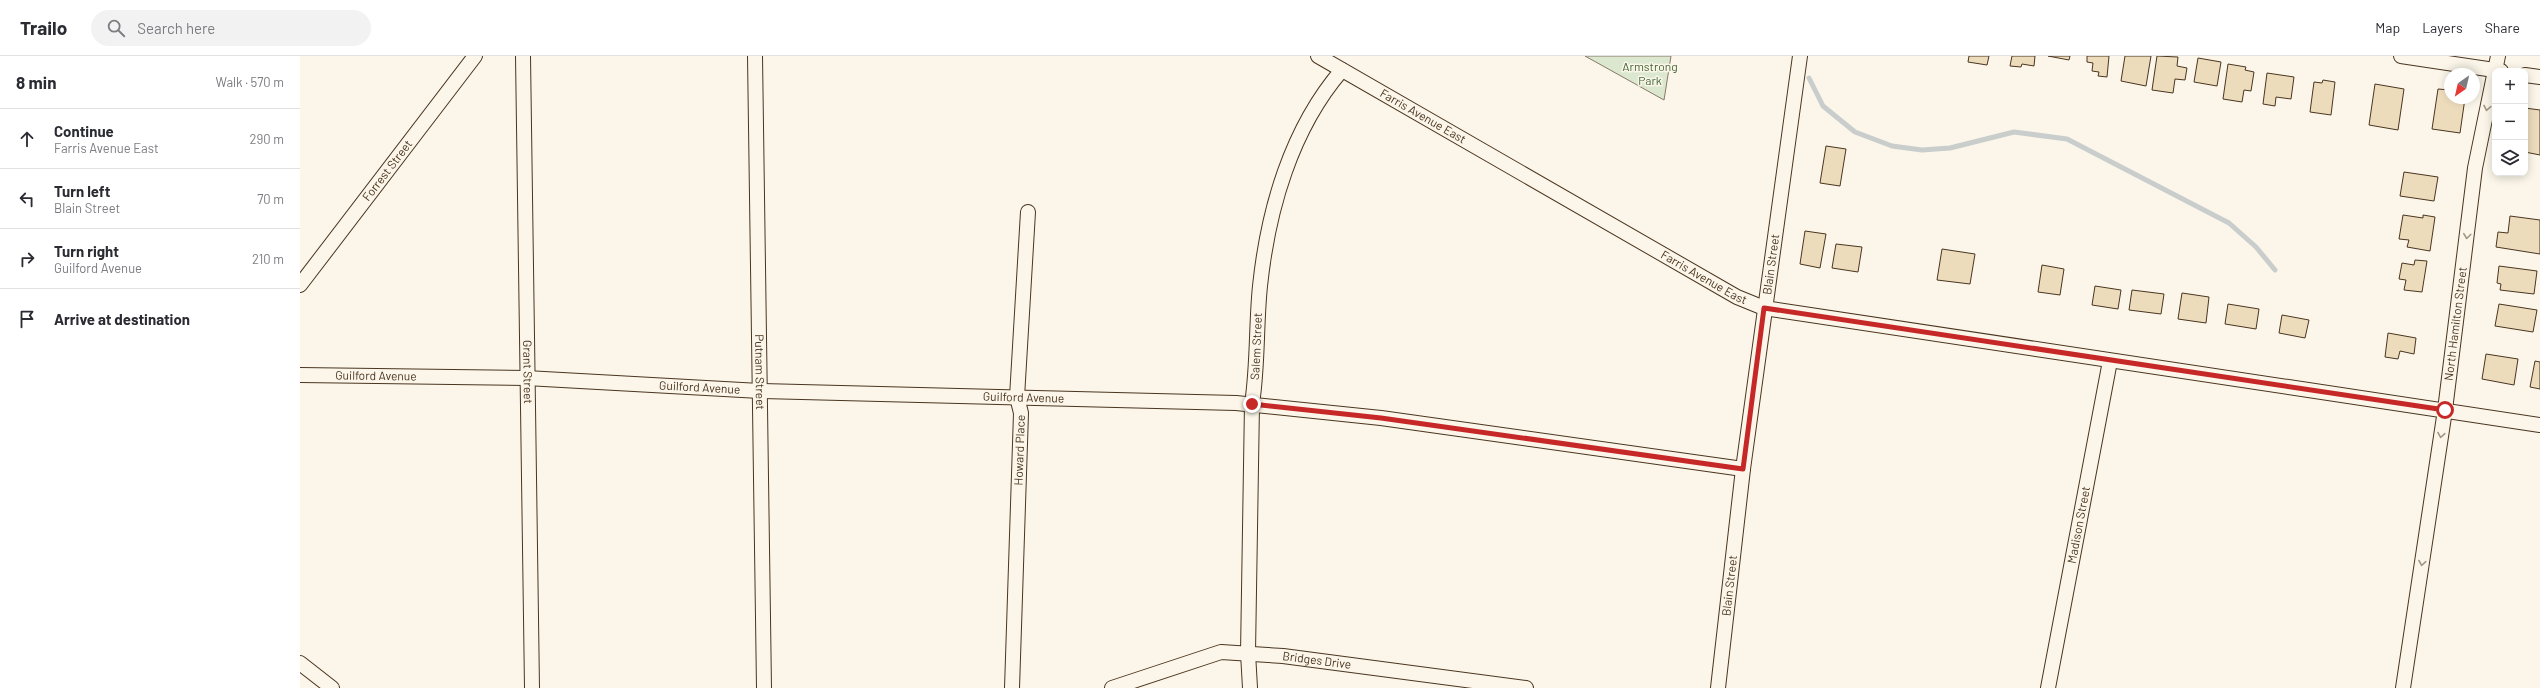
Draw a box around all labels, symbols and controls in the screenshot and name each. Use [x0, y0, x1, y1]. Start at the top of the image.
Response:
search box [91, 10, 371, 46]
text: Trailo [20, 16, 67, 39]
icon: search [105, 17, 127, 39]
text: Search here [137, 19, 215, 37]
text: Map [2375, 19, 2400, 36]
text: Layers [2422, 19, 2463, 36]
text: Share [2485, 19, 2520, 36]
park label: Armstrong Park [1622, 59, 1678, 87]
north arrow [2444, 68, 2480, 104]
map controls [2492, 68, 2528, 176]
button: + [2492, 68, 2528, 104]
text: 8 min [16, 72, 56, 92]
text: Walk · 570 m [216, 74, 284, 90]
street label: Farris Avenue East [1378, 85, 1469, 146]
button: − [2492, 104, 2528, 140]
one-way arrow [2483, 105, 2491, 111]
text: Continue [54, 122, 114, 140]
icon: ahead [16, 128, 38, 150]
text: 290 m [250, 131, 284, 147]
street label: Forrest Street [359, 137, 414, 203]
text: Farris Avenue East [54, 140, 159, 156]
button: layers [2492, 140, 2528, 176]
text: Turn left [54, 182, 110, 200]
icon: left [16, 188, 38, 210]
text: 70 m [257, 191, 284, 207]
text: Blain Street [54, 200, 120, 216]
street label: Blain Street [1759, 233, 1781, 295]
one-way arrow [2462, 233, 2471, 239]
text: Turn right [54, 242, 119, 260]
street label: Farris Avenue East [1659, 247, 1749, 306]
icon: right [16, 248, 38, 270]
text: 210 m [252, 251, 284, 267]
text: Guilford Avenue [54, 260, 142, 276]
street label: North Hamilton Street [2441, 266, 2469, 381]
icon: arrive [16, 308, 38, 330]
text: Arrive at destination [54, 310, 190, 328]
street label: Salem Street [1247, 312, 1264, 380]
street label: Putnam Street [753, 334, 768, 410]
street label: Grant Street [521, 340, 536, 404]
street label: Guilford Avenue [335, 367, 417, 383]
street label: Guilford Avenue [659, 377, 741, 396]
street label: Guilford Avenue [983, 389, 1064, 405]
route end [1243, 395, 1261, 413]
route start [2436, 401, 2454, 419]
street label: Howard Place [1011, 415, 1027, 486]
one-way arrow [2437, 431, 2446, 438]
street label: Madison Street [2064, 485, 2092, 565]
street label: Blain Street [1718, 554, 1739, 617]
one-way arrow [2418, 560, 2427, 566]
street label: Bridges Drive [1282, 648, 1352, 671]

